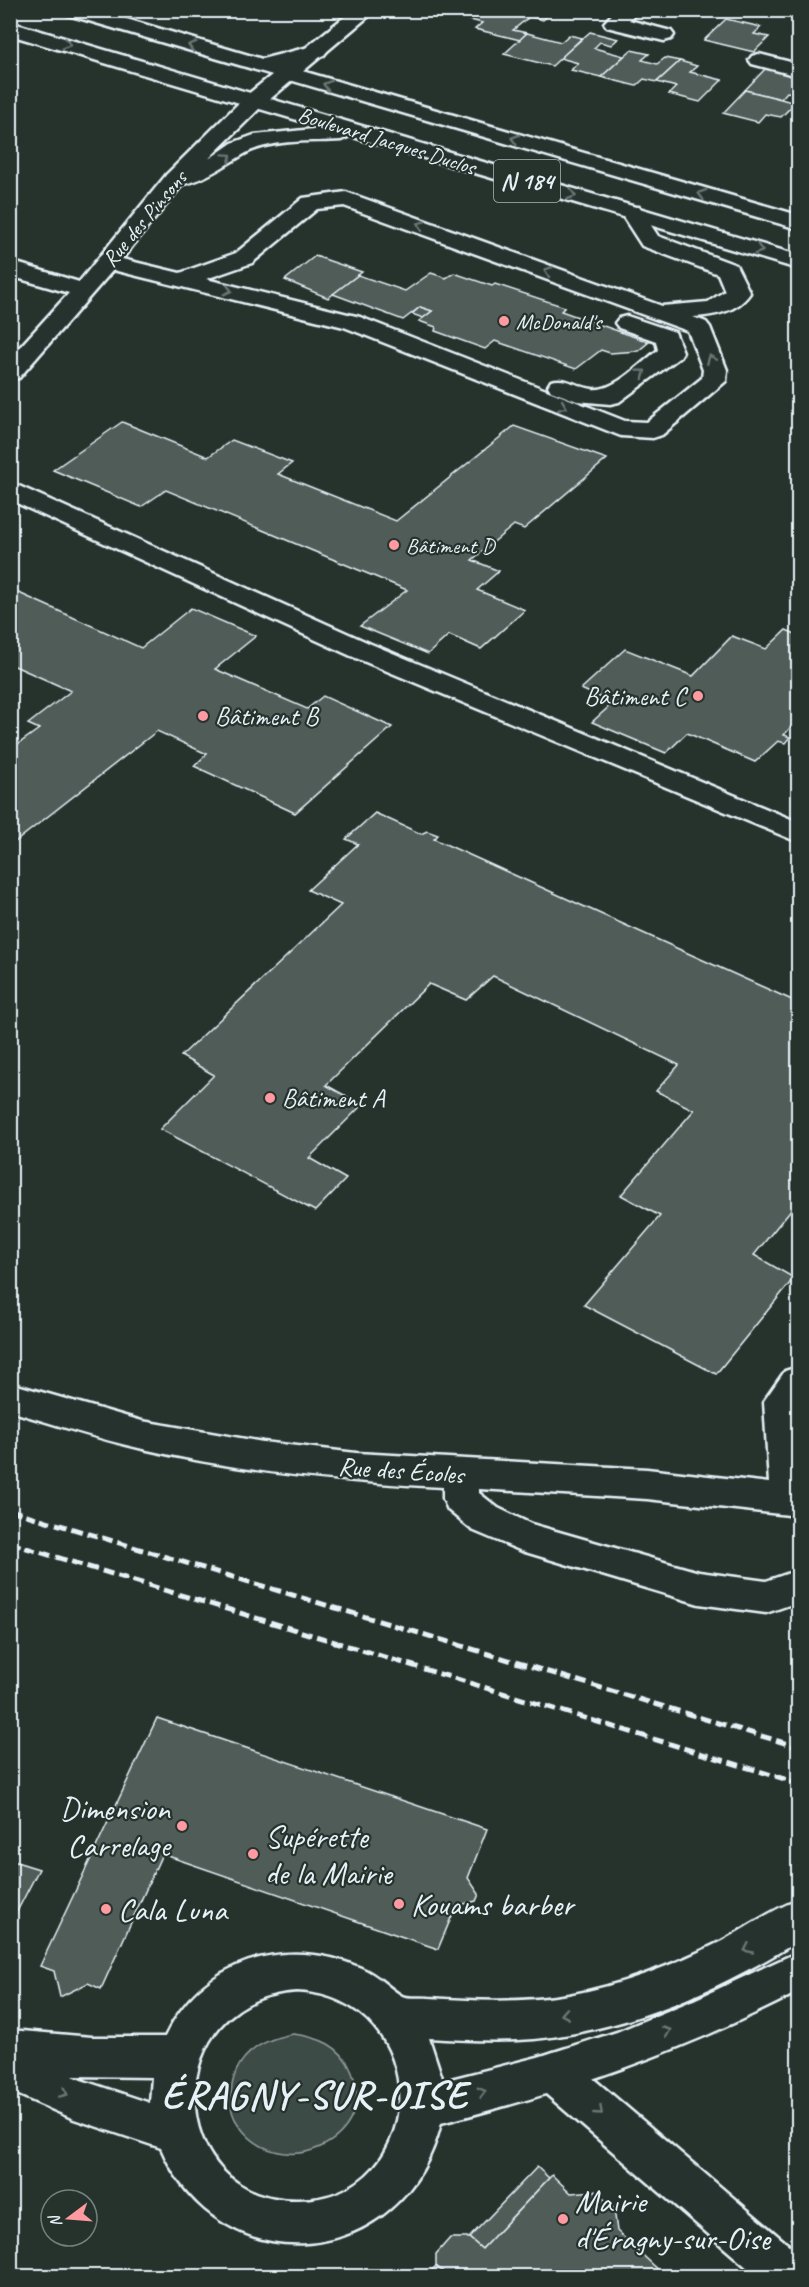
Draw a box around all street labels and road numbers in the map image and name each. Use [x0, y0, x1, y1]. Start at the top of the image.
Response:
street label: Boulevard Jacques Duclos [295, 101, 481, 182]
road number: N 184 [494, 160, 560, 202]
street label: Rue des Pinsons [96, 163, 195, 273]
street label: Rue des Écoles [337, 1450, 467, 1491]

